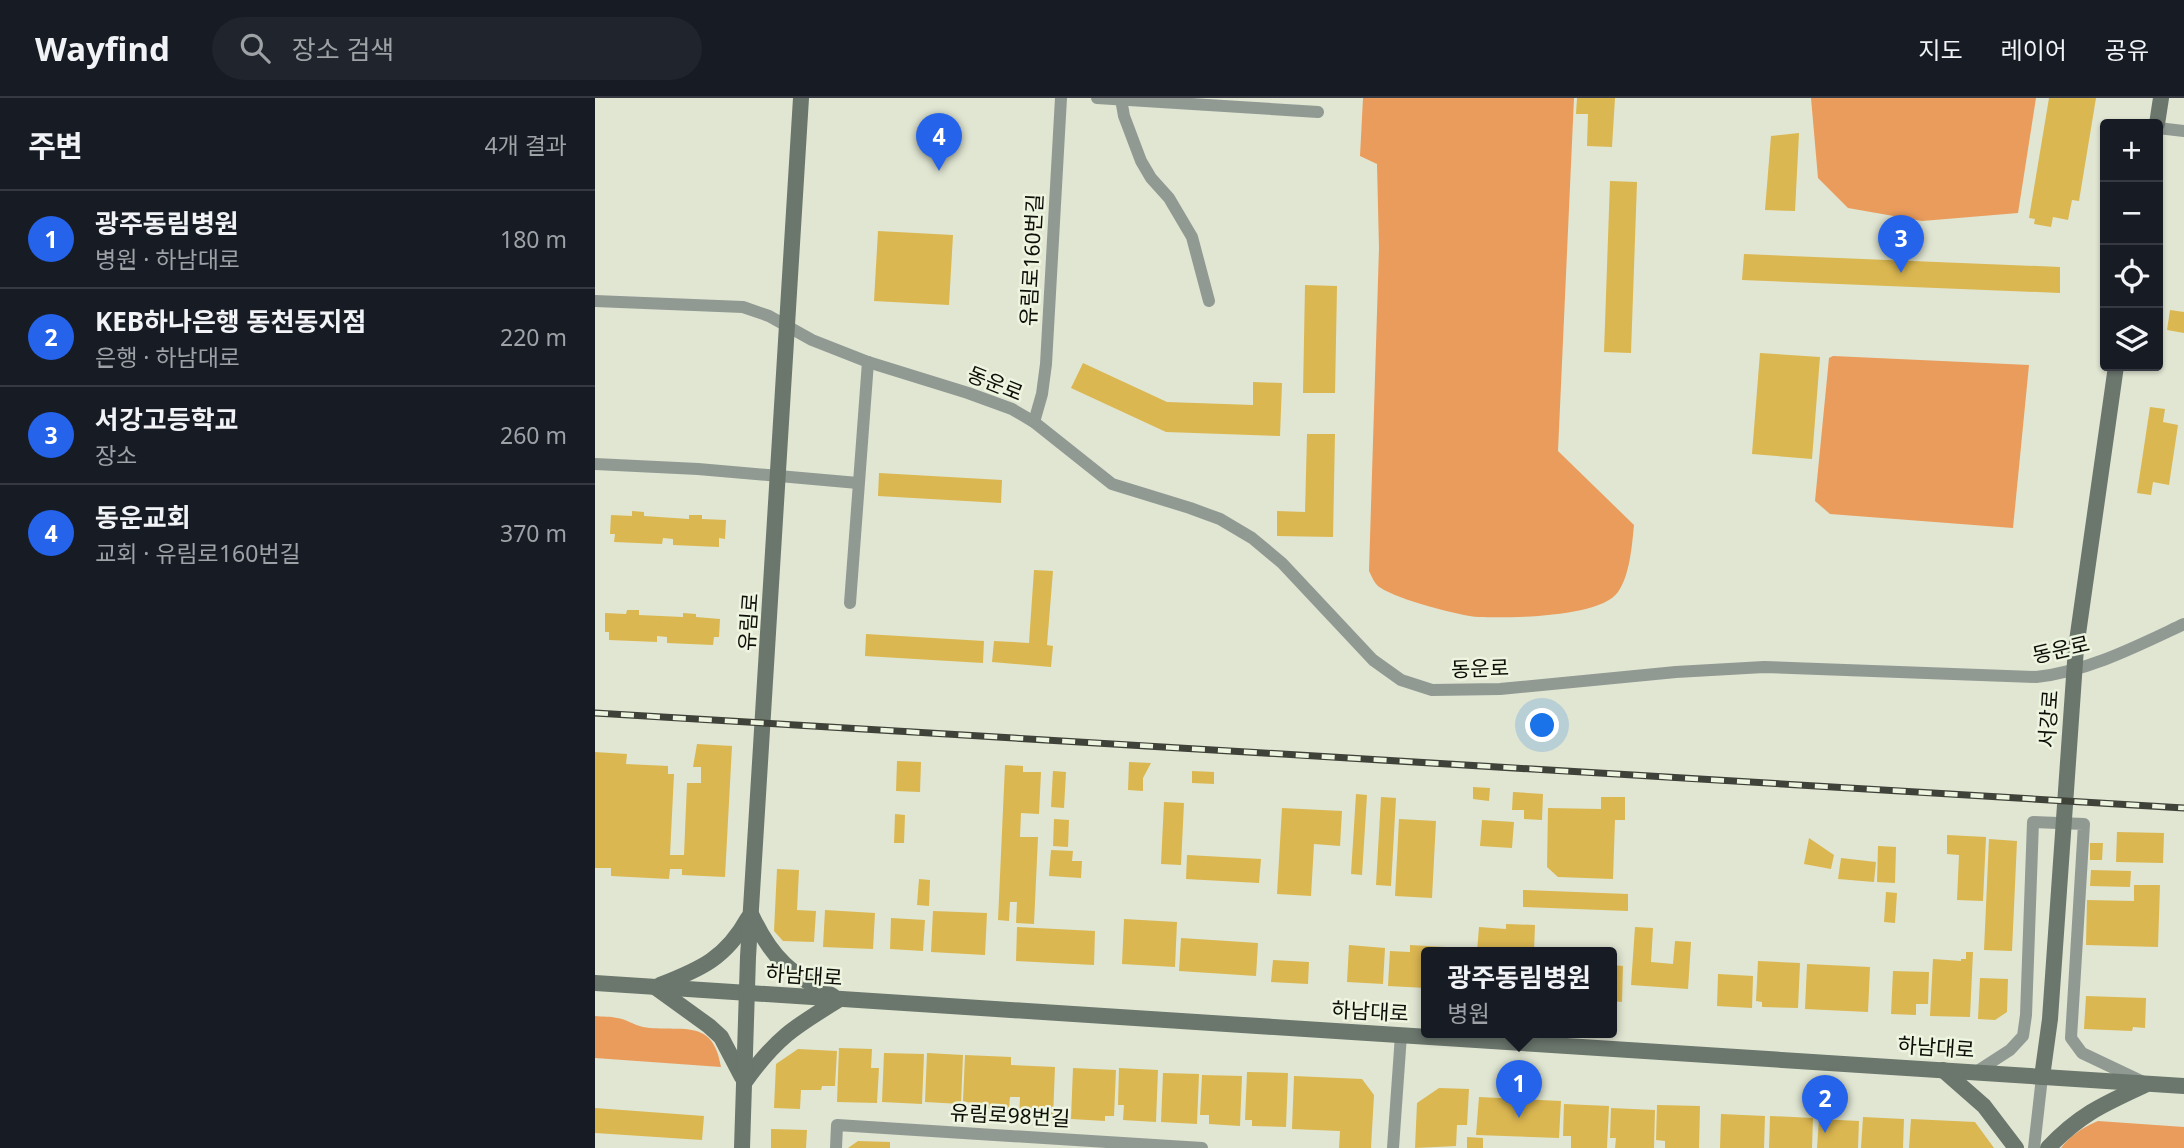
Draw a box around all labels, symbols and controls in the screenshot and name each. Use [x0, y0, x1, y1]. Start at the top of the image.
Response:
search box [212, 17, 702, 80]
text: Wayfind [35, 26, 170, 71]
icon: search [236, 29, 274, 67]
text: 장소 검색 [292, 31, 394, 67]
text: 지도 [1918, 33, 1963, 66]
text: 레이어 [2001, 33, 2067, 66]
text: 공유 [2105, 33, 2149, 66]
pin: 4 [916, 113, 962, 171]
map controls [2100, 119, 2163, 371]
button: + [2100, 119, 2163, 182]
text: 주변 [28, 125, 83, 166]
text: 4개 결과 [484, 129, 567, 161]
button: − [2100, 182, 2163, 245]
street label: 유림로160번길 [1014, 193, 1048, 327]
text: 광주동림병원 [95, 205, 239, 241]
pin: 3 [1878, 215, 1924, 273]
text: 1 [44, 223, 58, 255]
text: 180 m [500, 223, 567, 255]
text: 병원 · 하남대로 [95, 243, 240, 275]
button: locate [2100, 245, 2163, 308]
text: KEB하나은행 동천동지점 [95, 303, 366, 339]
button: layers [2100, 308, 2163, 371]
text: 2 [44, 321, 58, 353]
text: 220 m [500, 321, 567, 353]
text: 은행 · 하남대로 [95, 341, 240, 373]
street label: 동운로 [963, 359, 1027, 407]
text: 서강고등학교 [95, 401, 239, 437]
text: 3 [44, 419, 58, 451]
text: 260 m [500, 419, 567, 451]
text: 장소 [95, 439, 137, 471]
text: 동운교회 [95, 499, 191, 535]
text: 4 [44, 517, 58, 549]
text: 370 m [500, 517, 567, 549]
text: 교회 · 유림로160번길 [95, 537, 301, 569]
street label: 유림로 [732, 592, 764, 652]
street label: 동운로 [2029, 629, 2092, 669]
street label: 동운로 [1451, 653, 1509, 683]
street label: 서강로 [2032, 689, 2064, 749]
your location [1525, 708, 1559, 742]
popup [1421, 947, 1617, 1038]
street label: 하남대로 [765, 958, 844, 992]
text: 광주동림병원 [1447, 959, 1591, 995]
street label: 하남대로 [1331, 995, 1409, 1027]
text: 병원 [1447, 997, 1490, 1029]
street label: 하남대로 [1897, 1030, 1976, 1064]
pin: 1 [1496, 1060, 1542, 1118]
pin: 2 [1802, 1075, 1848, 1133]
street label: 유림로98번길 [949, 1098, 1071, 1132]

